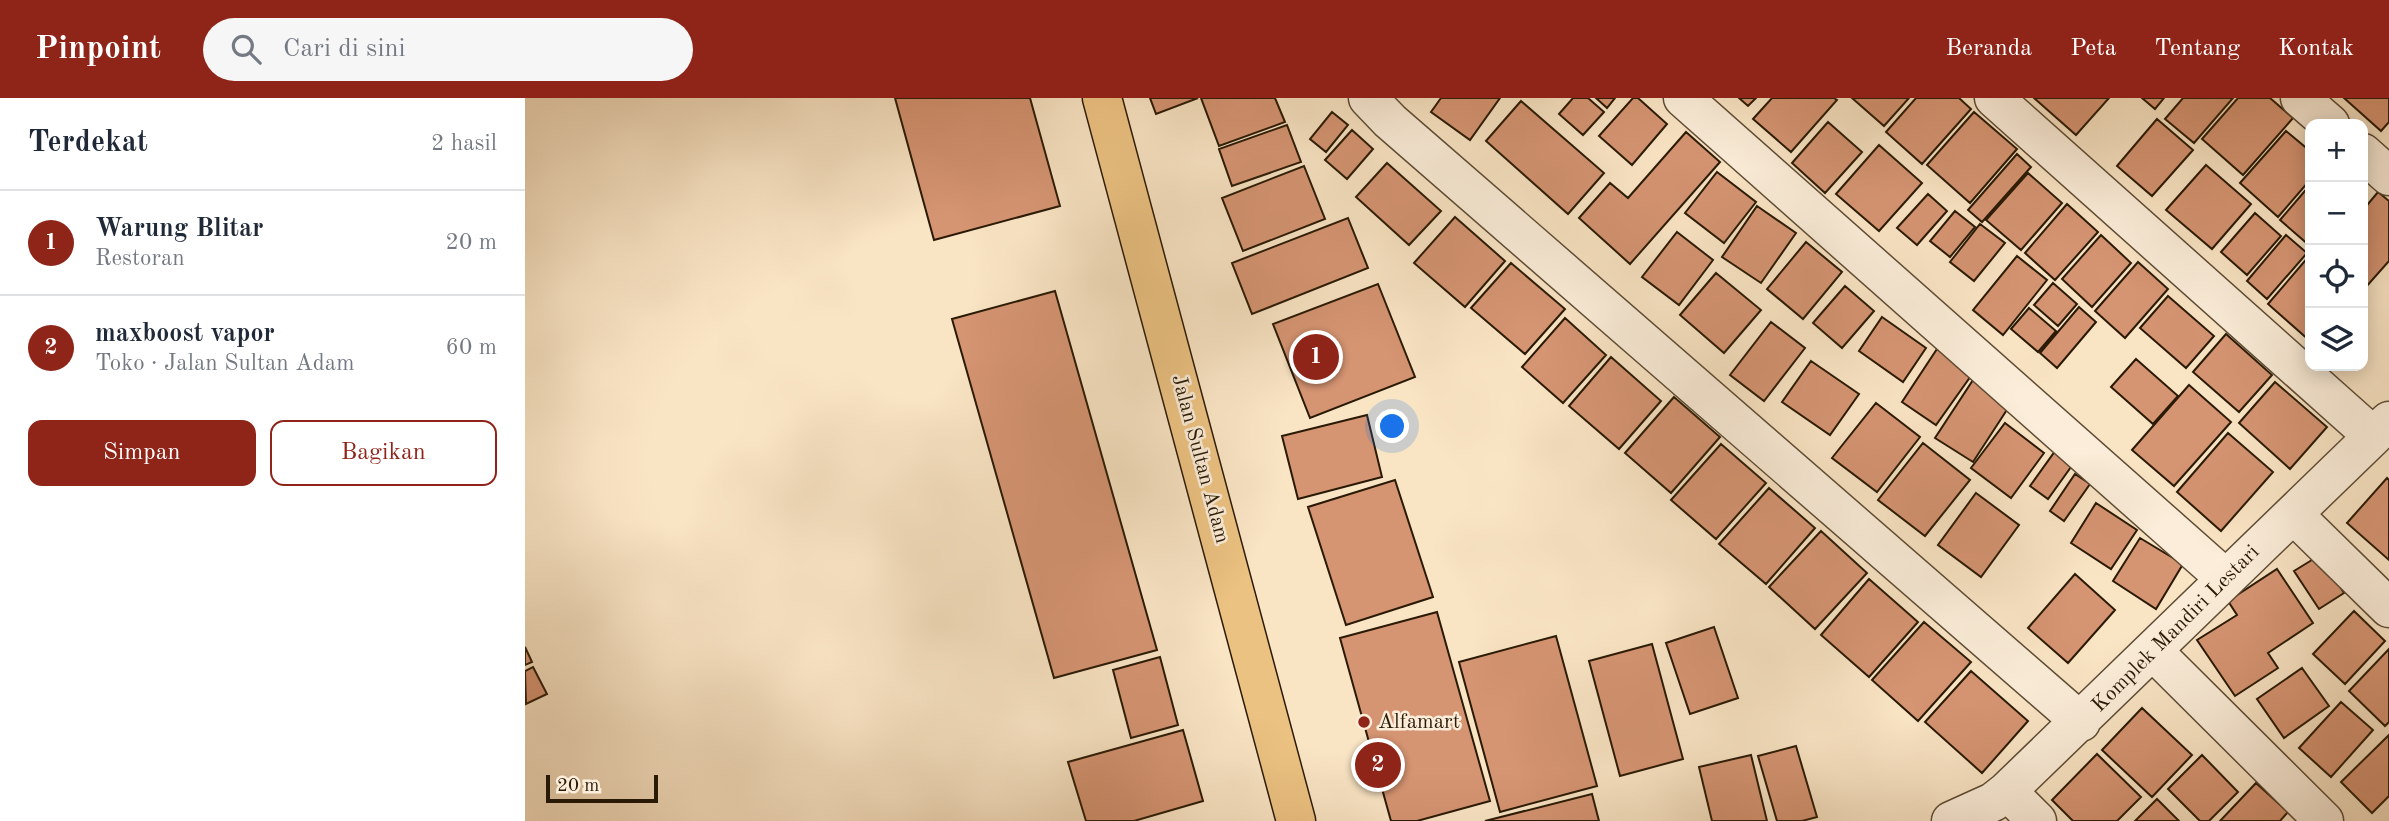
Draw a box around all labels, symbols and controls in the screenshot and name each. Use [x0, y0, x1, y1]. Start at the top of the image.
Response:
search box [203, 18, 693, 81]
icon: search [227, 30, 265, 68]
text: Pinpoint [35, 33, 161, 66]
text: Cari di sini [283, 36, 405, 62]
text: Beranda [1946, 37, 2032, 61]
text: Peta [2070, 37, 2117, 61]
text: Tentang [2155, 37, 2240, 61]
text: Kontak [2278, 37, 2354, 61]
map controls [2305, 119, 2368, 371]
button: + [2305, 119, 2368, 182]
text: Terdekat [28, 128, 148, 158]
text: 2 hasil [431, 132, 497, 155]
button: − [2305, 182, 2368, 245]
text: Warung Blitar [95, 216, 264, 242]
text: 1 [44, 231, 58, 254]
text: 20 m [446, 231, 497, 254]
button: locate [2305, 245, 2368, 308]
text: Restoran [95, 247, 185, 270]
button: layers [2305, 308, 2368, 371]
text: maxboost vapor [95, 321, 275, 347]
pin: 1 [1293, 331, 1339, 383]
text: 2 [44, 336, 58, 359]
text: 60 m [446, 336, 497, 359]
text: Toko · Jalan Sultan Adam [95, 352, 354, 375]
street label: Jalan Sultan Adam [1167, 372, 1233, 546]
your location [1375, 409, 1409, 443]
button: Simpan [28, 420, 256, 486]
button: Bagikan [270, 420, 497, 486]
street label: Komplek Mandiri Lestari [2088, 541, 2264, 717]
place label: Alfamart [1378, 712, 1460, 733]
marker: Alfamart [1356, 714, 1372, 730]
pin: 2 [1355, 739, 1401, 791]
scale bar [546, 772, 658, 804]
text: 20 m [557, 777, 599, 796]

